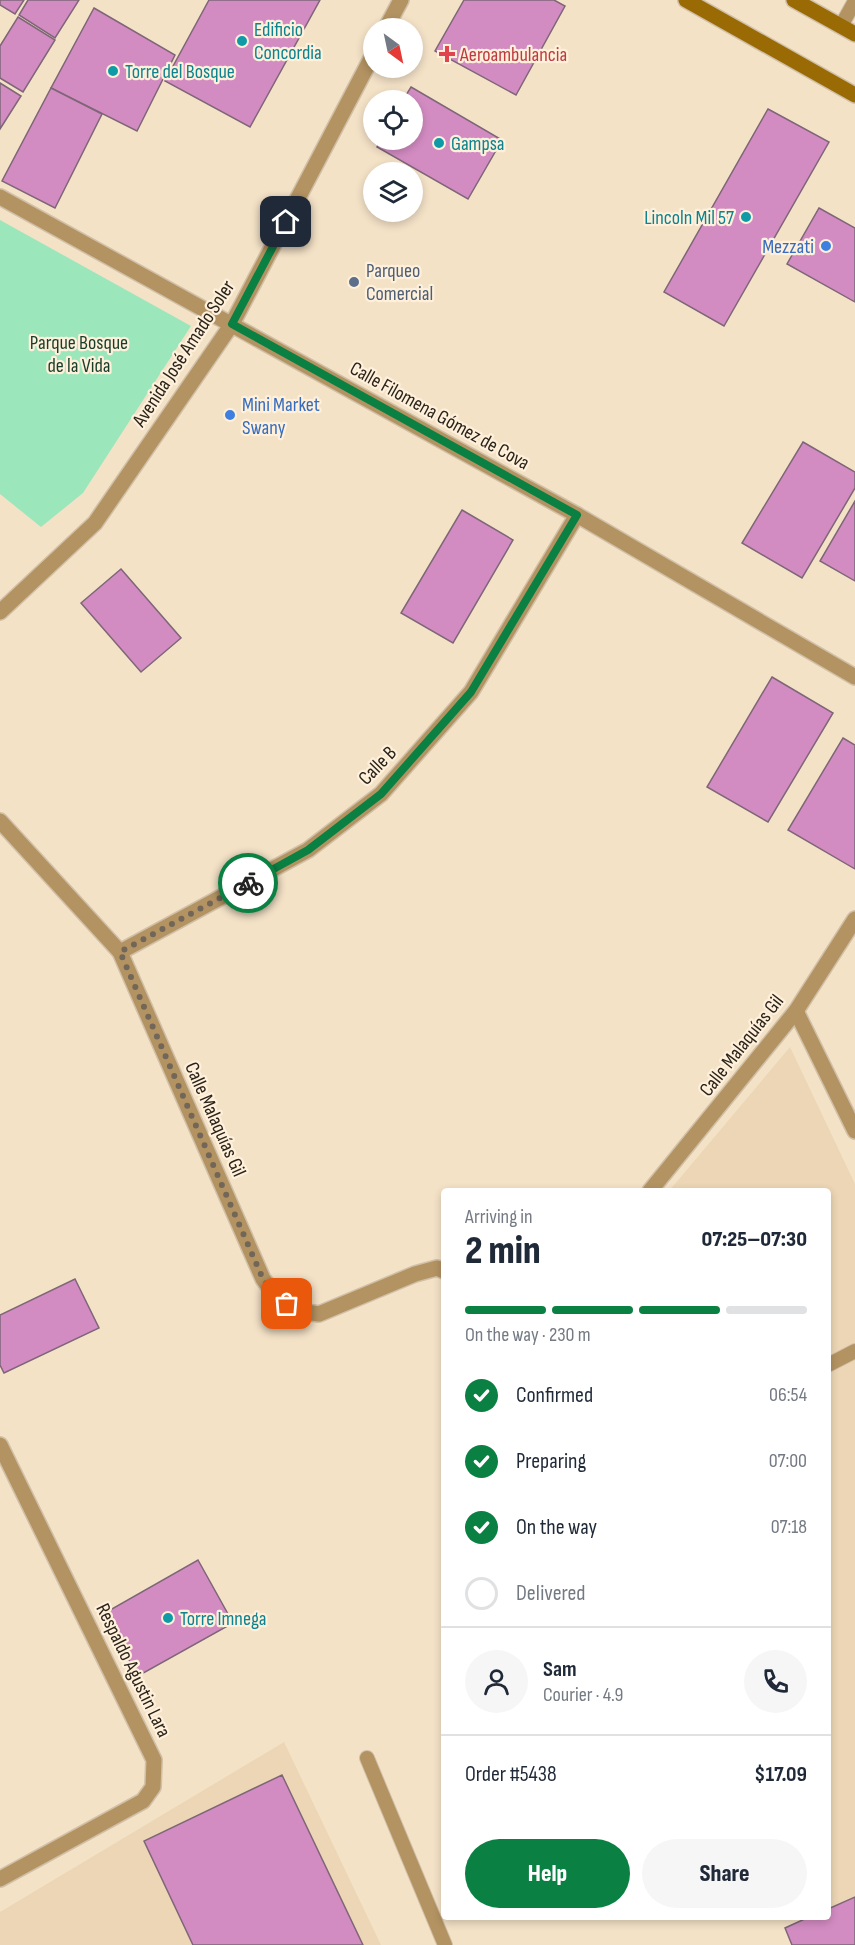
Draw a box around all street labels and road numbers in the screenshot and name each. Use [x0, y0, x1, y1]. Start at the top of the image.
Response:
street label: Avenida José Amado Soler [127, 276, 240, 432]
street label: Calle Filomena Gómez de Cova [346, 357, 533, 475]
street label: Calle B [354, 741, 402, 790]
street label: Calle Malaquías Gil [695, 990, 789, 1101]
street label: Calle Malaquías Gil [179, 1059, 251, 1180]
street label: Respaldo Agustin Lara [90, 1600, 176, 1741]

